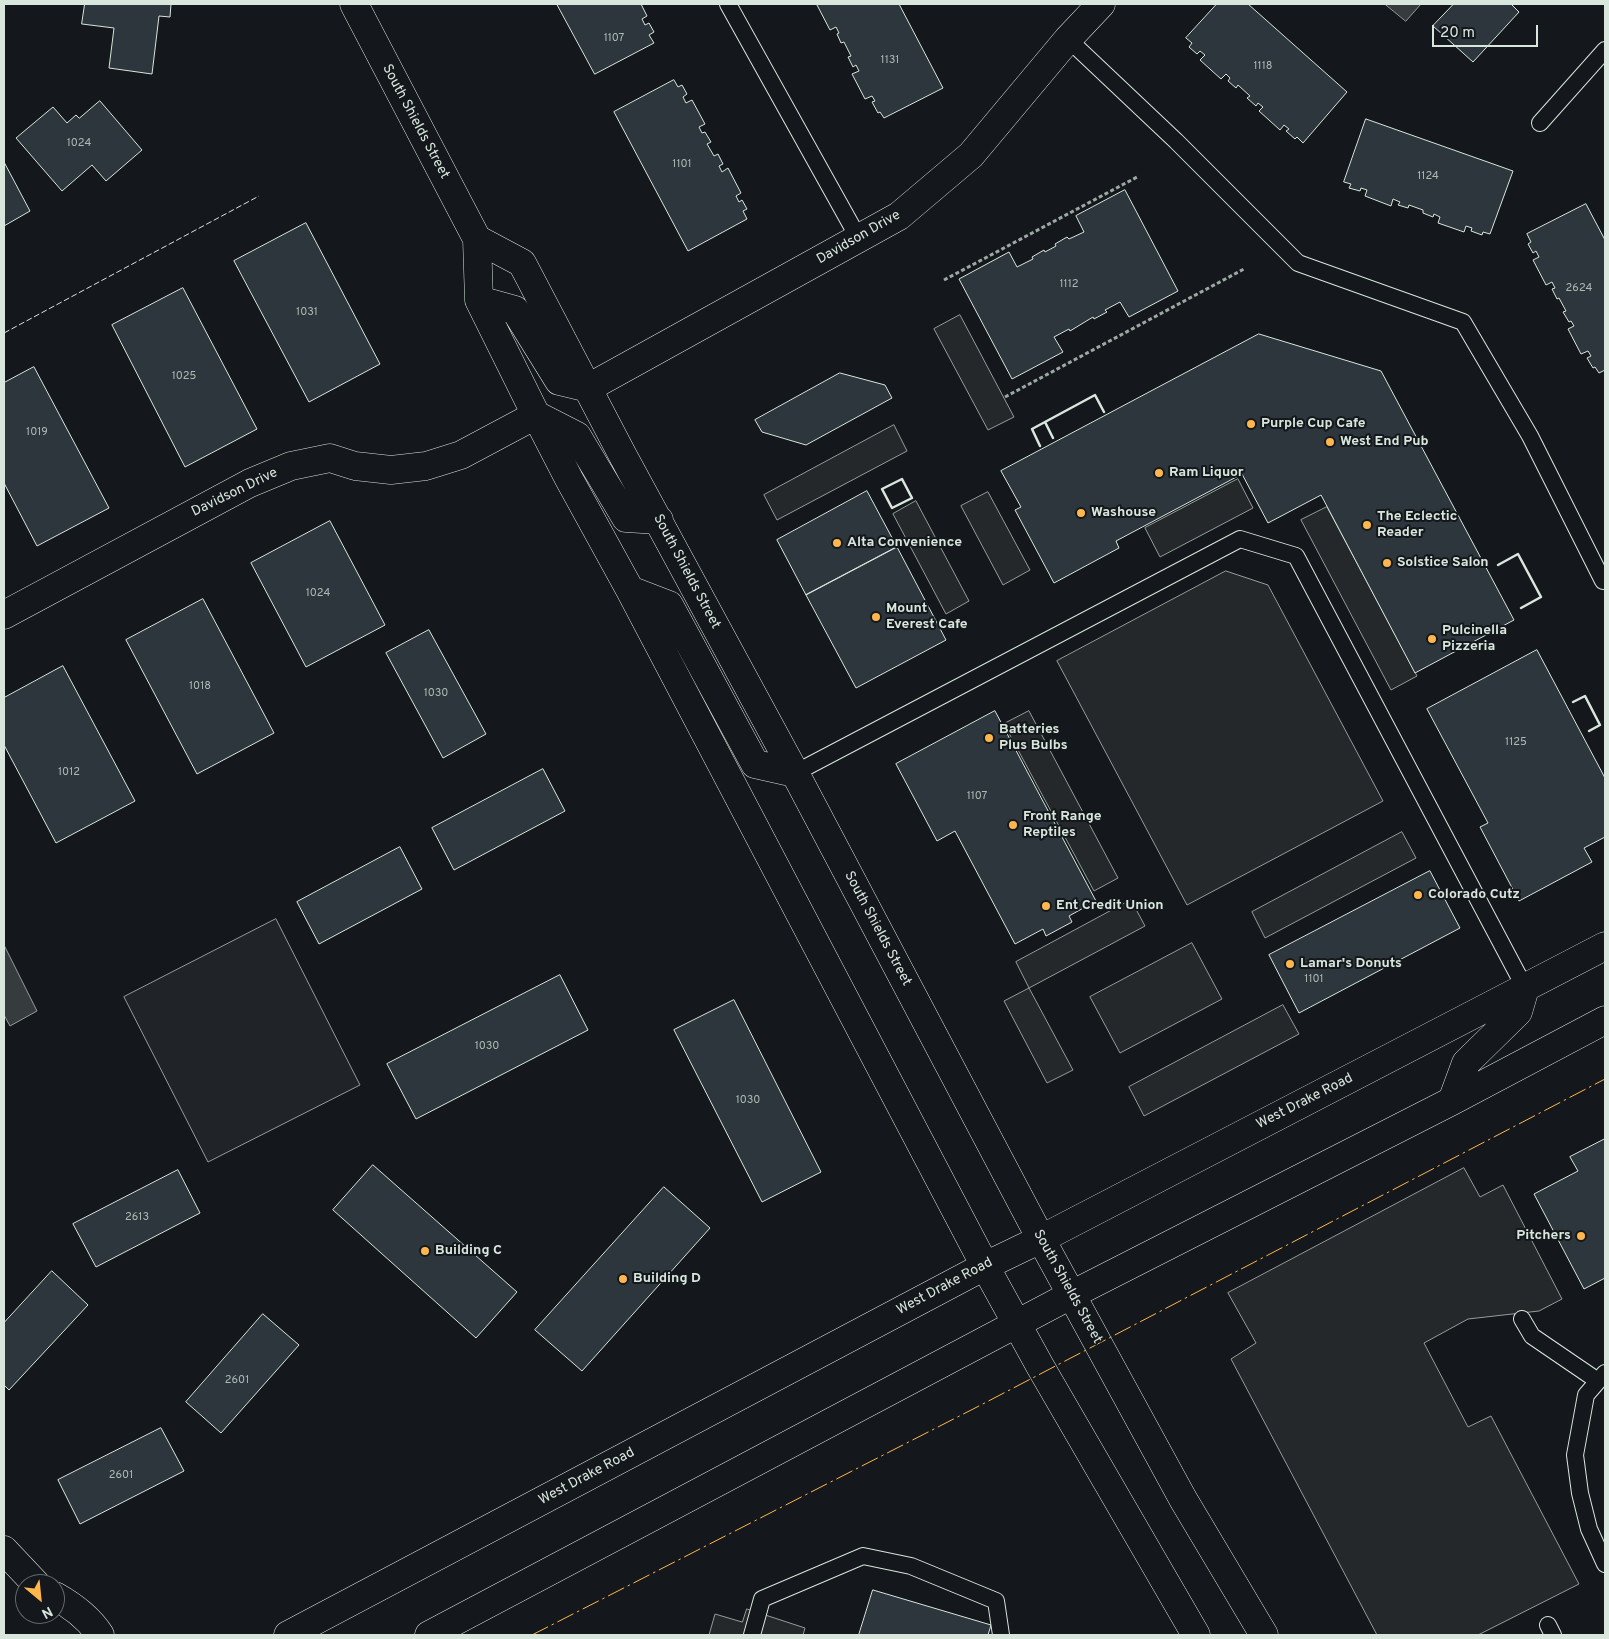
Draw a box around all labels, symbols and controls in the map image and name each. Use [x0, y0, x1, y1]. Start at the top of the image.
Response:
scale bar [1434, 15, 1540, 47]
text: 20 m [1440, 24, 1475, 43]
house number: 1107 [604, 32, 624, 46]
house number: 1131 [881, 54, 899, 68]
house number: 1118 [1253, 60, 1273, 74]
street label: South Shields Street [378, 62, 452, 182]
house number: 1024 [67, 137, 91, 151]
house number: 1101 [672, 158, 692, 172]
house number: 1124 [1417, 170, 1439, 184]
street label: Davidson Drive [814, 207, 904, 269]
house number: 1112 [1059, 278, 1079, 292]
house number: 2624 [1566, 282, 1592, 296]
house number: 1031 [296, 306, 318, 320]
house number: 1025 [172, 370, 196, 384]
place label: Purple Cup Cafe [1261, 416, 1366, 432]
marker: Purple Cup Cafe [1245, 418, 1257, 430]
house number: 1019 [26, 426, 48, 440]
place label: West End Pub [1340, 434, 1429, 450]
marker: West End Pub [1324, 436, 1336, 448]
street label: Davidson Drive [189, 465, 281, 521]
place label: Ram Liquor [1169, 465, 1244, 481]
marker: Ram Liquor [1153, 467, 1165, 479]
place label: Washouse [1091, 505, 1156, 521]
marker: Washouse [1075, 507, 1087, 519]
place label: The Eclectic Reader [1377, 509, 1457, 542]
street label: South Shields Street [649, 512, 723, 632]
marker: The Eclectic Reader [1361, 519, 1373, 531]
place label: Alta Convenience [847, 535, 962, 551]
marker: Alta Convenience [831, 537, 843, 549]
place label: Solstice Salon [1397, 555, 1489, 571]
marker: Solstice Salon [1381, 557, 1393, 569]
house number: 1024 [306, 587, 330, 601]
place label: Mount Everest Cafe [886, 601, 968, 634]
marker: Mount Everest Cafe [870, 611, 882, 623]
place label: Pulcinella Pizzeria [1442, 623, 1507, 656]
marker: Pulcinella Pizzeria [1426, 633, 1438, 645]
house number: 1018 [189, 680, 211, 694]
house number: 1030 [424, 687, 448, 701]
place label: Batteries Plus Bulbs [999, 722, 1068, 754]
marker: Batteries Plus Bulbs [983, 732, 995, 744]
house number: 1125 [1505, 736, 1527, 750]
house number: 1012 [58, 766, 80, 780]
house number: 1107 [967, 790, 987, 804]
place label: Front Range Reptiles [1023, 809, 1102, 842]
marker: Front Range Reptiles [1007, 819, 1019, 831]
street label: South Shields Street [840, 869, 914, 989]
place label: Colorado Cutz [1428, 887, 1520, 903]
marker: Colorado Cutz [1412, 889, 1424, 901]
place label: Ent Credit Union [1056, 898, 1164, 914]
marker: Ent Credit Union [1040, 900, 1052, 912]
place label: Lamar's Donuts [1300, 956, 1402, 972]
marker: Lamar's Donuts [1284, 958, 1296, 970]
house number: 1101 [1304, 973, 1324, 987]
house number: 1030 [475, 1040, 499, 1054]
street label: West Drake Road [1254, 1070, 1356, 1134]
house number: 1030 [736, 1094, 760, 1108]
house number: 2613 [125, 1211, 149, 1225]
street label: South Shields Street [1029, 1227, 1105, 1347]
place label: Pitchers [1516, 1228, 1571, 1244]
marker: Pitchers [1575, 1230, 1587, 1242]
place label: Building C [435, 1243, 502, 1259]
marker: Building C [419, 1245, 431, 1257]
street label: West Drake Road [894, 1255, 996, 1319]
place label: Building D [633, 1271, 701, 1287]
marker: Building D [617, 1273, 629, 1285]
house number: 2601 [225, 1374, 249, 1388]
street label: West Drake Road [536, 1445, 638, 1509]
house number: 2601 [109, 1469, 133, 1483]
north arrow [15, 1574, 65, 1624]
text: N [38, 1602, 55, 1622]

